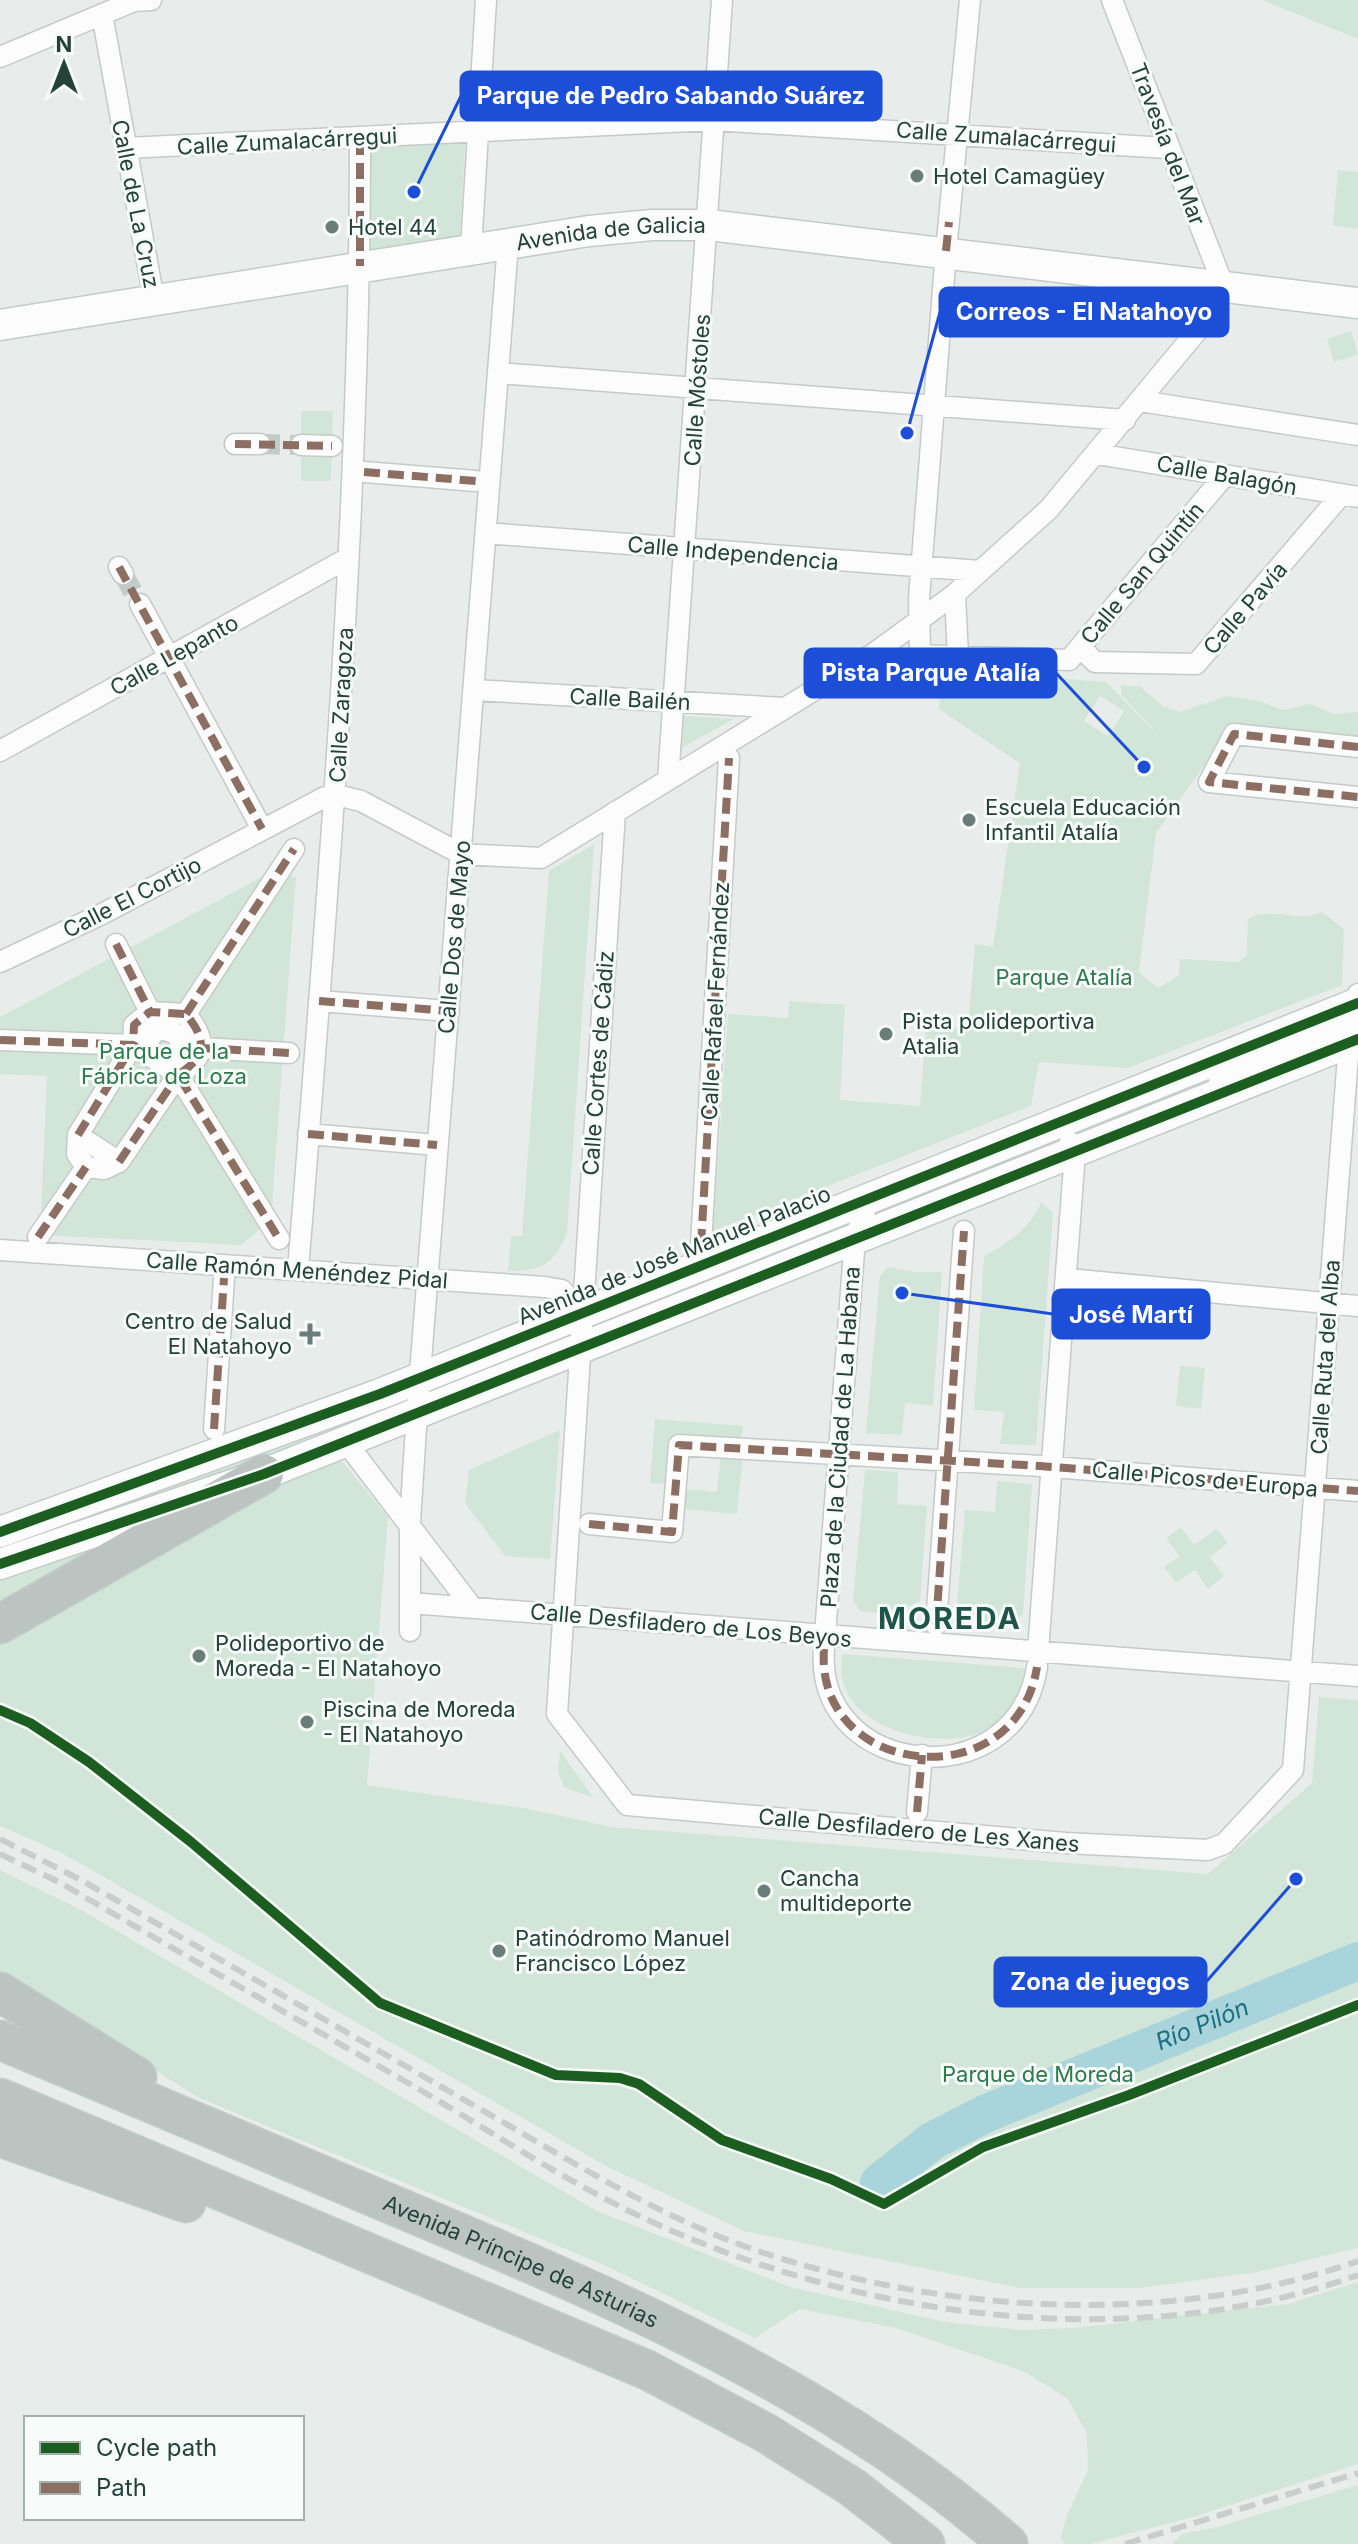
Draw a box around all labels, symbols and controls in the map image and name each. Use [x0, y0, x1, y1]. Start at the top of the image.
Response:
north arrow [24, 24, 104, 104]
text: N [56, 31, 72, 57]
street label: Travesía del Mar [1125, 59, 1211, 229]
callout: Parque de Pedro Sabando Suárez [461, 72, 881, 120]
text: Parque de Pedro Sabando Suárez [477, 81, 865, 110]
street label: Calle Zumalacárregui [895, 116, 1117, 158]
street label: Calle de La Cruz [107, 118, 165, 290]
street label: Calle Zumalacárregui [176, 122, 398, 160]
place label: Hotel Camagüey [933, 163, 1105, 189]
marker: Hotel Camagüey [908, 167, 926, 185]
street label: Avenida de Galicia [514, 212, 706, 255]
place label: Hotel 44 [348, 214, 437, 240]
marker: Hotel 44 [323, 218, 341, 236]
callout: Correos - El Natahoyo [940, 288, 1228, 336]
text: Correos - El Natahoyo [956, 297, 1212, 326]
street label: Calle Móstoles [679, 313, 715, 467]
street label: Calle Balagón [1155, 450, 1299, 500]
street label: Calle San Quintín [1075, 497, 1209, 649]
street label: Calle Independencia [626, 531, 840, 575]
street label: Calle Pavía [1198, 556, 1292, 660]
street label: Calle Lepanto [105, 609, 243, 701]
street label: Calle Zaragoza [324, 627, 358, 783]
callout: Pista Parque Atalía [805, 649, 1056, 697]
text: Pista Parque Atalía [821, 658, 1041, 687]
street label: Calle Bailén [569, 683, 691, 715]
place label: Escuela Educación Infantil Atalía [985, 794, 1181, 845]
marker: Escuela Educación Infantil Atalía [960, 811, 978, 829]
street label: Calle Dos de Mayo [433, 839, 475, 1035]
street label: Calle El Cortijo [58, 851, 206, 943]
street label: Calle Rafael Fernández [696, 881, 734, 1121]
street label: Calle Cortes de Cádiz [577, 950, 619, 1176]
park label: Parque Atalía [995, 964, 1133, 990]
place label: Pista polideportiva Atalia [902, 1008, 1095, 1059]
marker: Pista polideportiva Atalia [877, 1025, 895, 1043]
park label: Parque de la Fábrica de Loza [81, 1038, 247, 1089]
street label: Avenida de José Manuel Palacio [514, 1180, 834, 1330]
street label: Calle Ramón Menéndez Pidal [145, 1246, 449, 1294]
street label: Calle Ruta del Alba [1305, 1259, 1345, 1455]
street label: Plaza de la Ciudad de La Habana [815, 1265, 865, 1609]
callout: José Martí [1053, 1290, 1209, 1338]
text: José Martí [1069, 1300, 1193, 1329]
place label: Centro de Salud El Natahoyo [125, 1308, 292, 1359]
marker: Centro de Salud El Natahoyo [299, 1323, 321, 1345]
street label: Calle Picos de Europa [1091, 1456, 1319, 1502]
street label: Calle Desfiladero de Los Beyos [529, 1598, 853, 1652]
district label: MOREDA [878, 1600, 1022, 1636]
place label: Polideportivo de Moreda - El Natahoyo [215, 1630, 441, 1681]
marker: Polideportivo de Moreda - El Natahoyo [190, 1647, 208, 1665]
place label: Piscina de Moreda - El Natahoyo [323, 1696, 516, 1747]
marker: Piscina de Moreda - El Natahoyo [298, 1713, 316, 1731]
street label: Calle Desfiladero de Les Xanes [757, 1803, 1081, 1857]
place label: Cancha multideporte [780, 1865, 912, 1916]
marker: Cancha multideporte [755, 1882, 773, 1900]
place label: Patinódromo Manuel Francisco López [515, 1925, 730, 1976]
marker: Patinódromo Manuel Francisco López [490, 1942, 508, 1960]
callout: Zona de juegos [995, 1958, 1206, 2006]
text: Zona de juegos [1010, 1967, 1190, 1996]
water label: Río Pilón [1151, 1992, 1253, 2056]
park label: Parque de Moreda [942, 2061, 1134, 2087]
street label: Avenida Príncipe de Asturias [379, 2189, 663, 2333]
legend [24, 2416, 304, 2520]
text: Cycle path [96, 2433, 217, 2462]
text: Path [96, 2473, 147, 2502]

